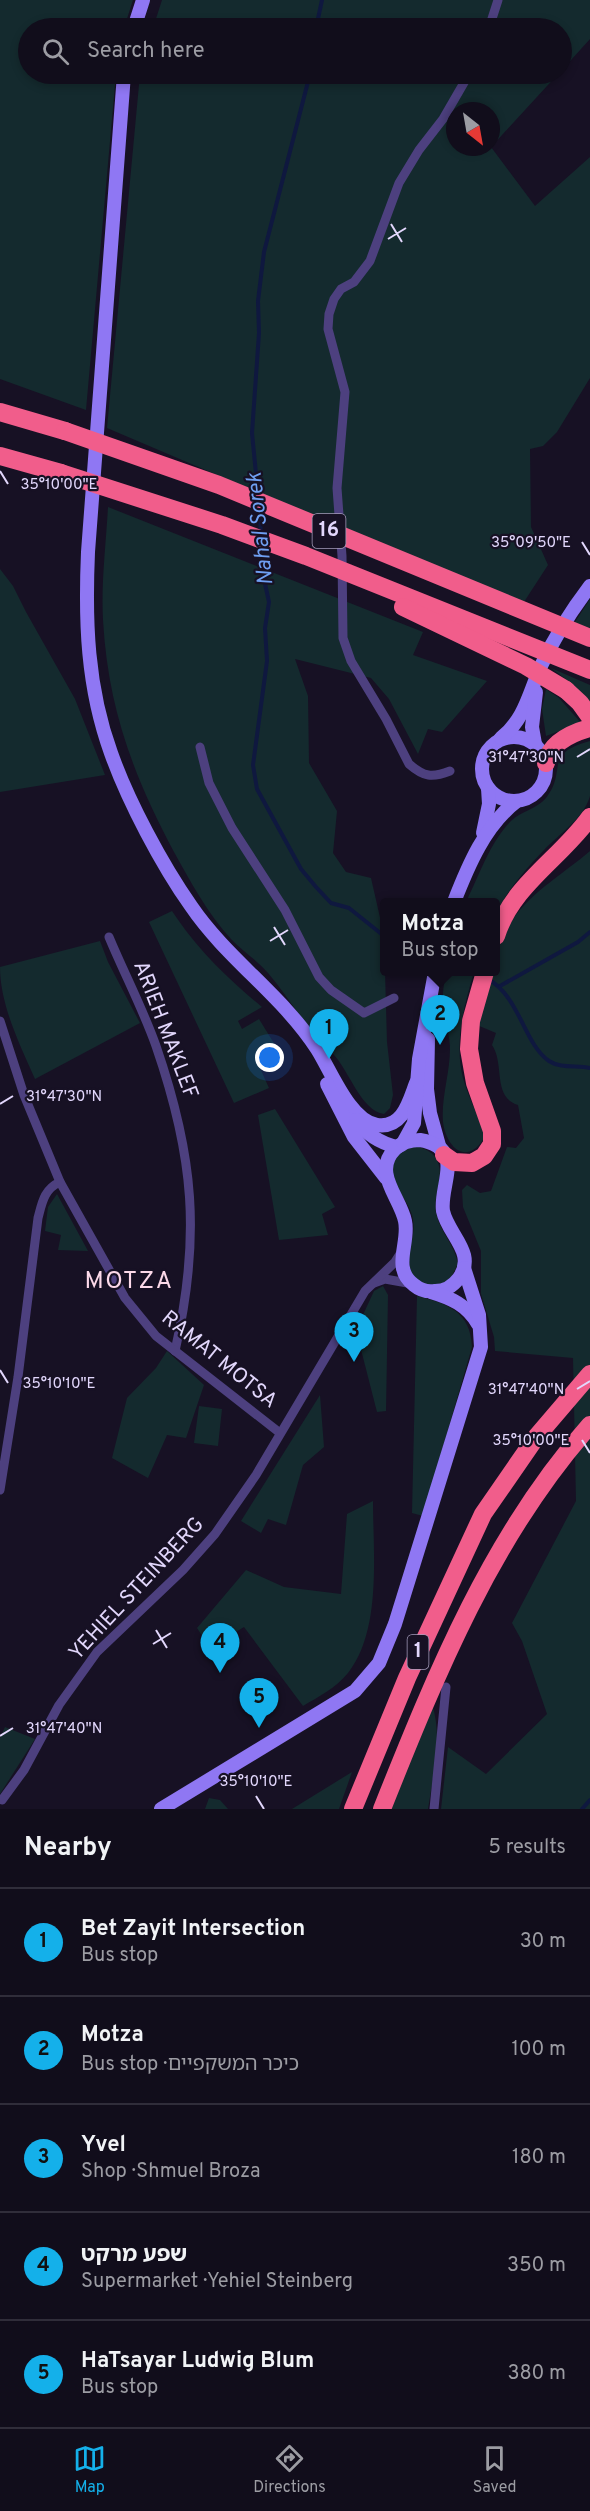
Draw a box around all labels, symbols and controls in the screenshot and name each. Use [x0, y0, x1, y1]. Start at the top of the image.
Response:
search box [18, 18, 572, 84]
icon: search [39, 35, 72, 68]
text: Search here [87, 38, 205, 65]
north arrow [446, 102, 500, 156]
water label: Nahal Sorek [242, 470, 280, 587]
text: 35°10'00"E [20, 476, 98, 495]
road number: 16 [312, 514, 346, 548]
text: 35°09'50"E [491, 534, 571, 553]
text: 31°47'30"N [488, 749, 564, 768]
popup [380, 898, 500, 976]
text: Motza [401, 911, 464, 938]
text: Bus stop [401, 938, 479, 964]
street label: ARIEH MAKLEF [126, 957, 204, 1103]
pin: 2 [420, 996, 460, 1045]
pin: 1 [310, 1010, 348, 1059]
your location [255, 1043, 284, 1072]
text: 31°47'30"N [26, 1088, 102, 1107]
district label: MOTZA [84, 1267, 174, 1297]
street label: RAMAT MOTSA [156, 1305, 282, 1415]
pin: 3 [334, 1312, 374, 1362]
text: 35°10'10"E [22, 1375, 96, 1394]
text: 31°47'40"N [488, 1381, 564, 1400]
text: 35°10'00"E [492, 1432, 570, 1451]
street label: YEHIEL STEINBERG [64, 1512, 210, 1666]
pin: 4 [200, 1624, 240, 1673]
road number: 1 [408, 1635, 428, 1669]
pin: 5 [240, 1678, 278, 1728]
text: 31°47'40"N [26, 1720, 102, 1739]
text: 35°10'10"E [219, 1773, 293, 1792]
text: Nearby [24, 1832, 112, 1865]
text: 5 results [489, 1835, 566, 1861]
text: Bet Zayit Intersection [81, 1916, 305, 1943]
text: 1 [40, 1929, 48, 1955]
text: 30 m [520, 1929, 566, 1955]
text: Bus stop [81, 1943, 158, 1969]
text: Motza [81, 2022, 144, 2049]
text: 2 [37, 2037, 50, 2063]
text: 100 m [511, 2037, 566, 2063]
text: Bus stop · כיכר המשקפיים [81, 2052, 299, 2078]
text: Yvel [81, 2132, 126, 2159]
text: 3 [38, 2145, 50, 2171]
text: 180 m [512, 2145, 566, 2171]
text: Shop · Shmuel Broza [81, 2159, 261, 2185]
text: שפע מרקט [81, 2242, 187, 2269]
text: 4 [37, 2253, 50, 2279]
text: 350 m [507, 2253, 566, 2279]
text: Supermarket · Yehiel Steinberg [81, 2269, 353, 2295]
text: HaTsayar Ludwig Blum [81, 2348, 314, 2375]
text: 5 [37, 2361, 50, 2387]
text: 380 m [507, 2361, 566, 2387]
text: Bus stop [81, 2375, 158, 2401]
tab: Map [73, 2442, 106, 2498]
tab: Directions [253, 2442, 326, 2498]
tab: Saved [473, 2442, 517, 2498]

